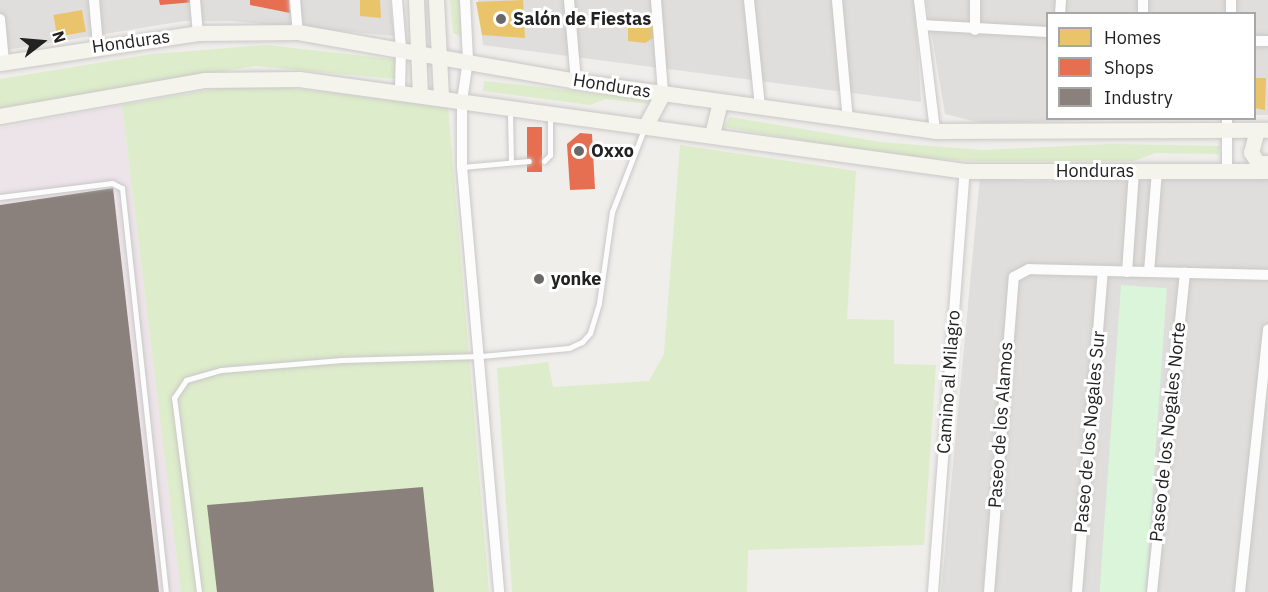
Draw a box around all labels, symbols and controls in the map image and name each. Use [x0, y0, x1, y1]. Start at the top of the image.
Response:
place label: Salón de Fiestas [513, 8, 651, 30]
north arrow [12, 12, 72, 72]
marker: Salón de Fiestas [494, 12, 508, 26]
legend [1046, 12, 1256, 120]
street label: Honduras [91, 26, 171, 58]
text: Homes [1104, 26, 1161, 49]
text: N [48, 29, 71, 45]
text: Shops [1104, 56, 1154, 79]
street label: Honduras [571, 69, 653, 103]
text: Industry [1104, 86, 1173, 109]
place label: Oxxo [591, 140, 634, 162]
marker: Oxxo [572, 144, 586, 158]
street label: Honduras [1056, 160, 1134, 182]
place label: yonke [551, 268, 601, 290]
marker: yonke [532, 272, 546, 286]
street label: Camino al Milagro [933, 309, 965, 455]
street label: Paseo de los Nogales Norte [1146, 321, 1190, 543]
street label: Paseo de los Nogales Sur [1070, 330, 1110, 534]
street label: Paseo de los Alamos [984, 341, 1018, 509]

